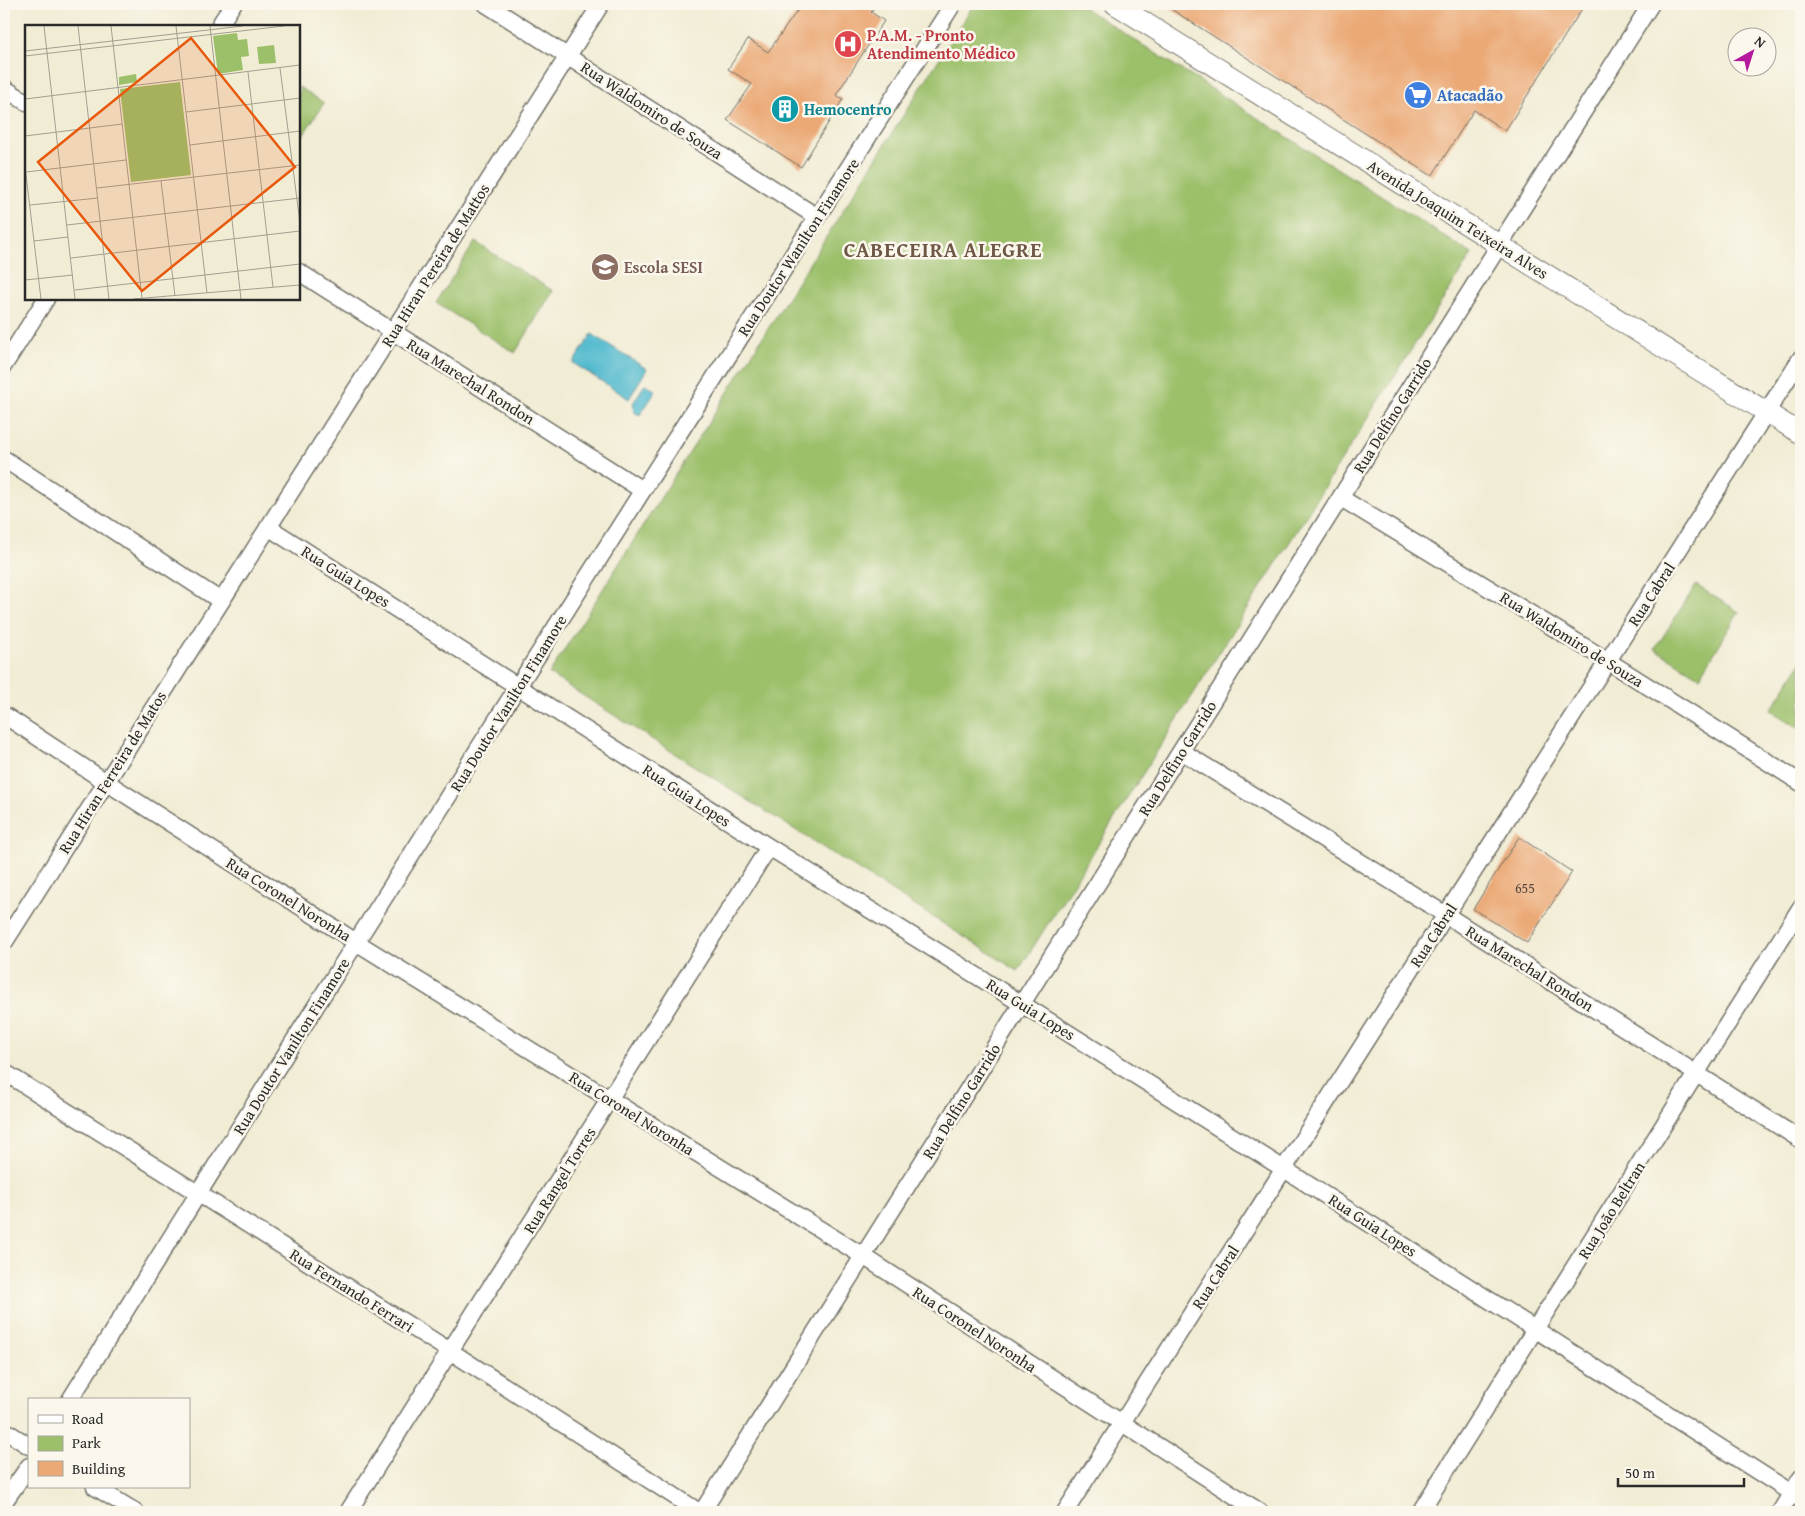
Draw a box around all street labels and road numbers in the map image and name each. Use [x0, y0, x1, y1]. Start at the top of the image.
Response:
street label: Rua Waldomiro de Souza [576, 55, 728, 165]
street label: Rua Doutor Wanilton Finamore [731, 153, 865, 341]
street label: Avenida Joaquim Teixeira Alves [1363, 153, 1553, 285]
street label: Rua Hiran Pereira de Mattos [375, 179, 495, 351]
street label: Rua Marechal Rondon [402, 332, 540, 430]
street label: Rua Delfino Garrido [1347, 353, 1437, 477]
street label: Rua Guia Lopes [297, 539, 395, 613]
street label: Rua Cabral [1621, 557, 1681, 631]
street label: Rua Waldomiro de Souza [1496, 585, 1649, 693]
street label: Rua Doutor Vanilton Finamore [444, 610, 572, 796]
street label: Rua Hiran Ferreira de Matos [52, 686, 172, 858]
street label: Rua Delfino Garrido [1132, 696, 1222, 820]
street label: Rua Guia Lopes [638, 757, 736, 833]
street label: Rua Coronel Noronha [222, 851, 357, 947]
street label: Rua Cabral [1403, 898, 1463, 972]
street label: Rua Marechal Rondon [1461, 919, 1599, 1017]
street label: Rua Doutor Vanilton Finamore [227, 953, 355, 1139]
street label: Rua Guia Lopes [982, 972, 1080, 1046]
street label: Rua Delfino Garrido [916, 1039, 1006, 1163]
street label: Rua Coronel Noronha [565, 1065, 700, 1161]
street label: Rua Rangel Torres [517, 1122, 601, 1238]
street label: Rua João Beltran [1571, 1157, 1651, 1263]
street label: Rua Guia Lopes [1324, 1187, 1422, 1263]
street label: Rua Cabral [1185, 1240, 1245, 1314]
street label: Rua Fernando Ferrari [285, 1242, 419, 1338]
street label: Rua Coronel Noronha [908, 1280, 1042, 1378]

